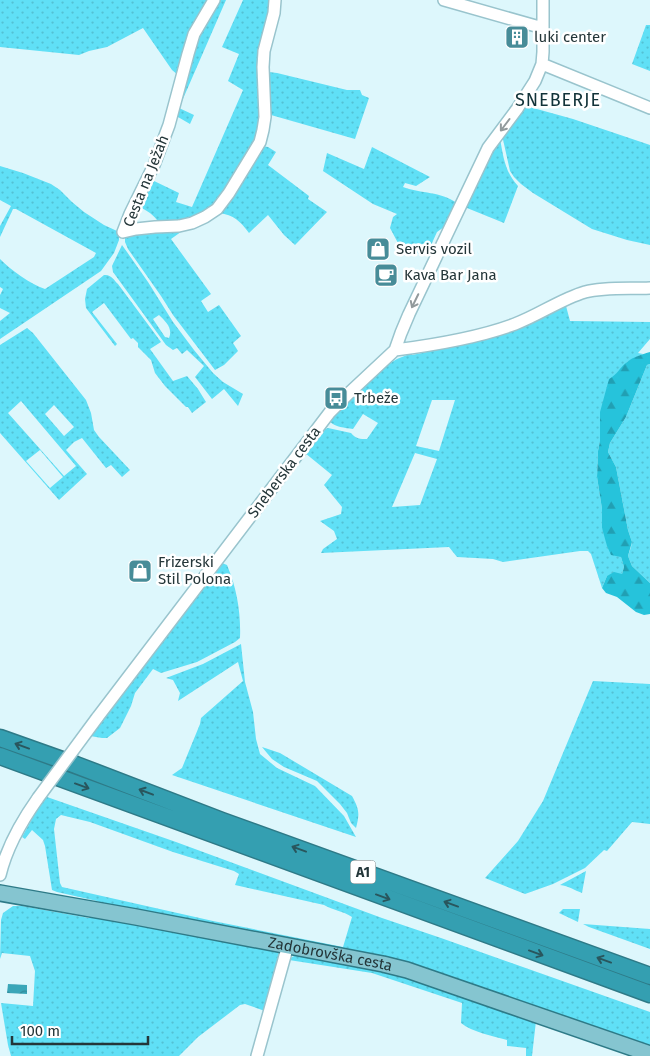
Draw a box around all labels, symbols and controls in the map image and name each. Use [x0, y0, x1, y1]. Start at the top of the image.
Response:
building icon: luki center [504, 24, 530, 50]
place label: luki center [534, 28, 606, 46]
district label: SNEBERJE [515, 89, 601, 111]
one-way arrow [500, 118, 510, 132]
street label: Cesta na Ježah [119, 132, 173, 230]
shop icon: Servis vozil [365, 236, 391, 262]
place label: Servis vozil [396, 240, 472, 258]
cafe icon: Kava Bar Jana [373, 262, 399, 288]
place label: Kava Bar Jana [404, 266, 497, 284]
one-way arrow [410, 293, 420, 308]
bus stop icon: Trbeže [323, 385, 349, 411]
place label: Trbeže [354, 389, 399, 407]
street label: Sneberska cesta [244, 423, 324, 521]
place label: Frizerski Stil Polona [158, 553, 231, 588]
shop icon: Frizerski Stil Polona [127, 558, 153, 584]
one-way arrow [14, 741, 30, 750]
one-way arrow [74, 782, 90, 791]
one-way arrow [139, 787, 155, 796]
one-way arrow [291, 844, 307, 853]
road number: A1 [350, 860, 376, 884]
one-way arrow [375, 893, 390, 902]
one-way arrow [444, 899, 460, 908]
street label: Zadobrovška cesta [267, 933, 394, 975]
one-way arrow [527, 949, 543, 958]
one-way arrow [597, 955, 612, 964]
scale bar [12, 1014, 149, 1046]
text: 100 m [20, 1022, 60, 1040]

